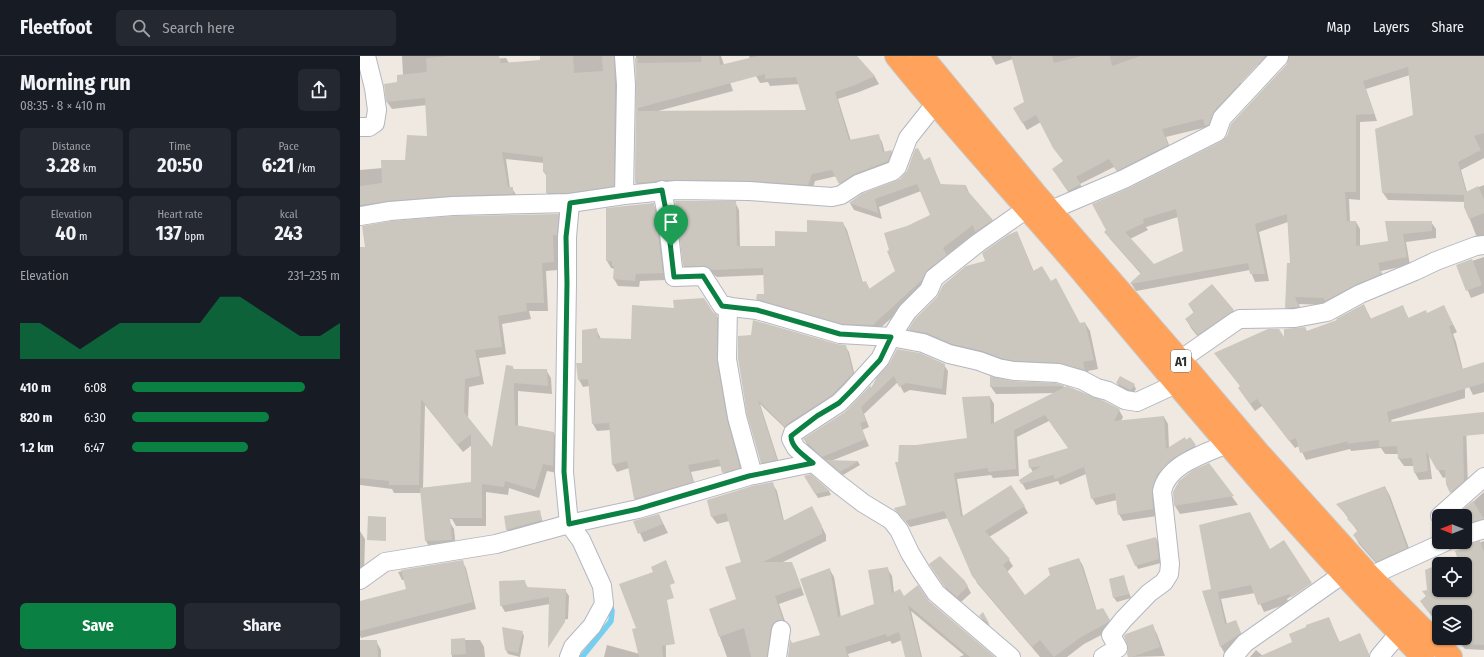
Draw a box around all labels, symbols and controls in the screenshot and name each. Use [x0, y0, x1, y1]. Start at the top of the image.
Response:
search box [116, 10, 396, 46]
text: Fleetfoot [20, 16, 92, 39]
icon: search [130, 17, 152, 39]
text: Search here [162, 19, 235, 37]
text: Map [1327, 19, 1351, 36]
text: Layers [1373, 19, 1409, 36]
text: Share [1431, 19, 1464, 36]
text: Morning run [20, 69, 131, 96]
button: share [298, 69, 340, 111]
text: 08:35 · 8 × 410 m [20, 98, 106, 113]
text: Distance [52, 140, 91, 153]
text: Time [169, 140, 191, 153]
text: Pace [278, 140, 299, 153]
text: 3.28 [46, 153, 80, 177]
text: 20:50 [157, 153, 203, 177]
text: 6:21 [262, 153, 294, 177]
text: km [80, 162, 96, 175]
text: /km [294, 162, 316, 175]
pin [654, 205, 688, 246]
text: Elevation [51, 208, 92, 221]
text: Heart rate [157, 208, 203, 221]
text: kcal [280, 208, 298, 221]
icon: arrive [660, 211, 682, 233]
text: 40 [55, 221, 76, 245]
text: 137 [155, 221, 182, 245]
text: 243 [274, 221, 303, 245]
text: m [76, 230, 87, 243]
text: bpm [182, 230, 205, 243]
text: Elevation [20, 268, 69, 283]
text: 231–235 m [288, 268, 340, 283]
road number: A1 [1171, 350, 1191, 372]
text: 410 m [20, 380, 51, 395]
text: 6:08 [84, 380, 106, 395]
text: 820 m [20, 410, 53, 425]
text: 6:30 [84, 410, 106, 425]
text: 1.2 km [20, 440, 54, 455]
text: 6:47 [84, 440, 104, 455]
north arrow [1432, 509, 1472, 549]
map controls [1432, 509, 1472, 645]
button: locate [1432, 557, 1472, 597]
button: Save [20, 603, 176, 649]
button: Share [184, 603, 340, 649]
button: layers [1432, 605, 1472, 645]

